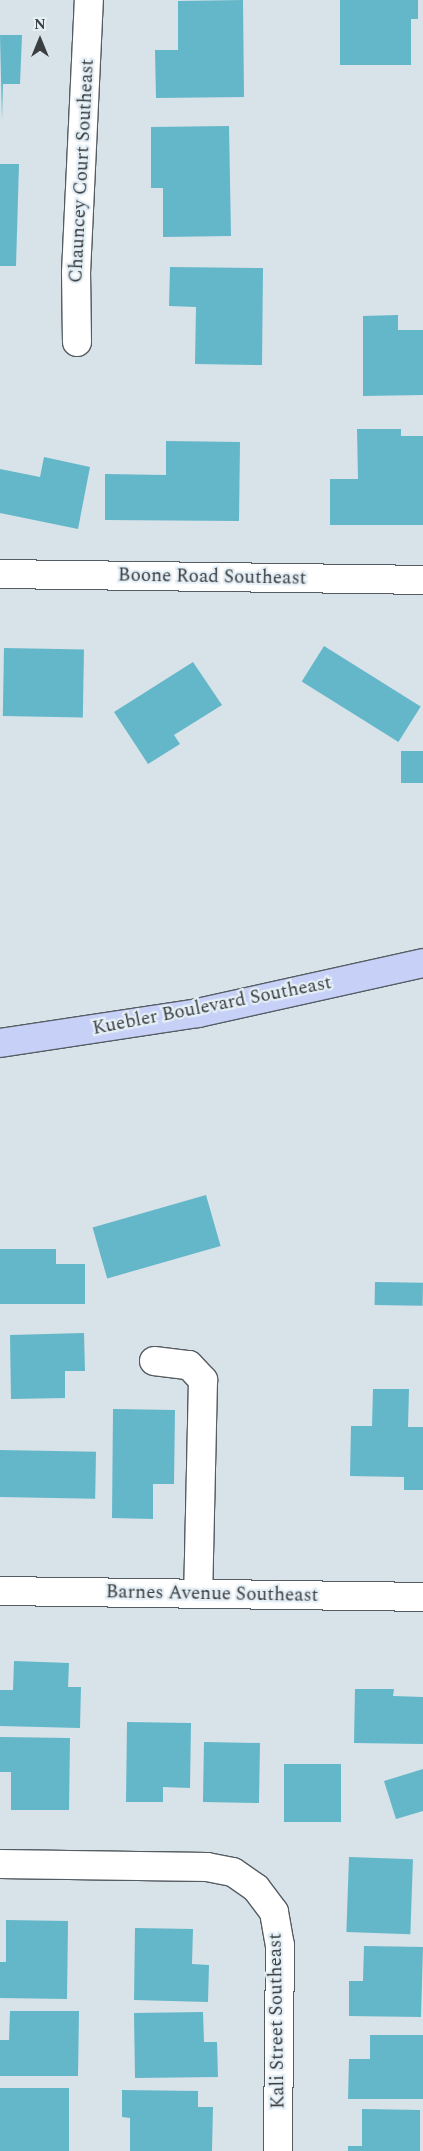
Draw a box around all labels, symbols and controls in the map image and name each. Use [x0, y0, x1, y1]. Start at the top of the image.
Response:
text: N [34, 14, 46, 35]
north arrow [15, 15, 65, 65]
street label: Chauncey Court Southeast [65, 58, 99, 284]
street label: Boone Road Southeast [118, 564, 306, 590]
street label: Kuebler Boulevard Southeast [91, 972, 333, 1040]
street label: Barnes Avenue Southeast [106, 1581, 318, 1607]
street label: Kali Street Southeast [264, 1933, 290, 2109]

